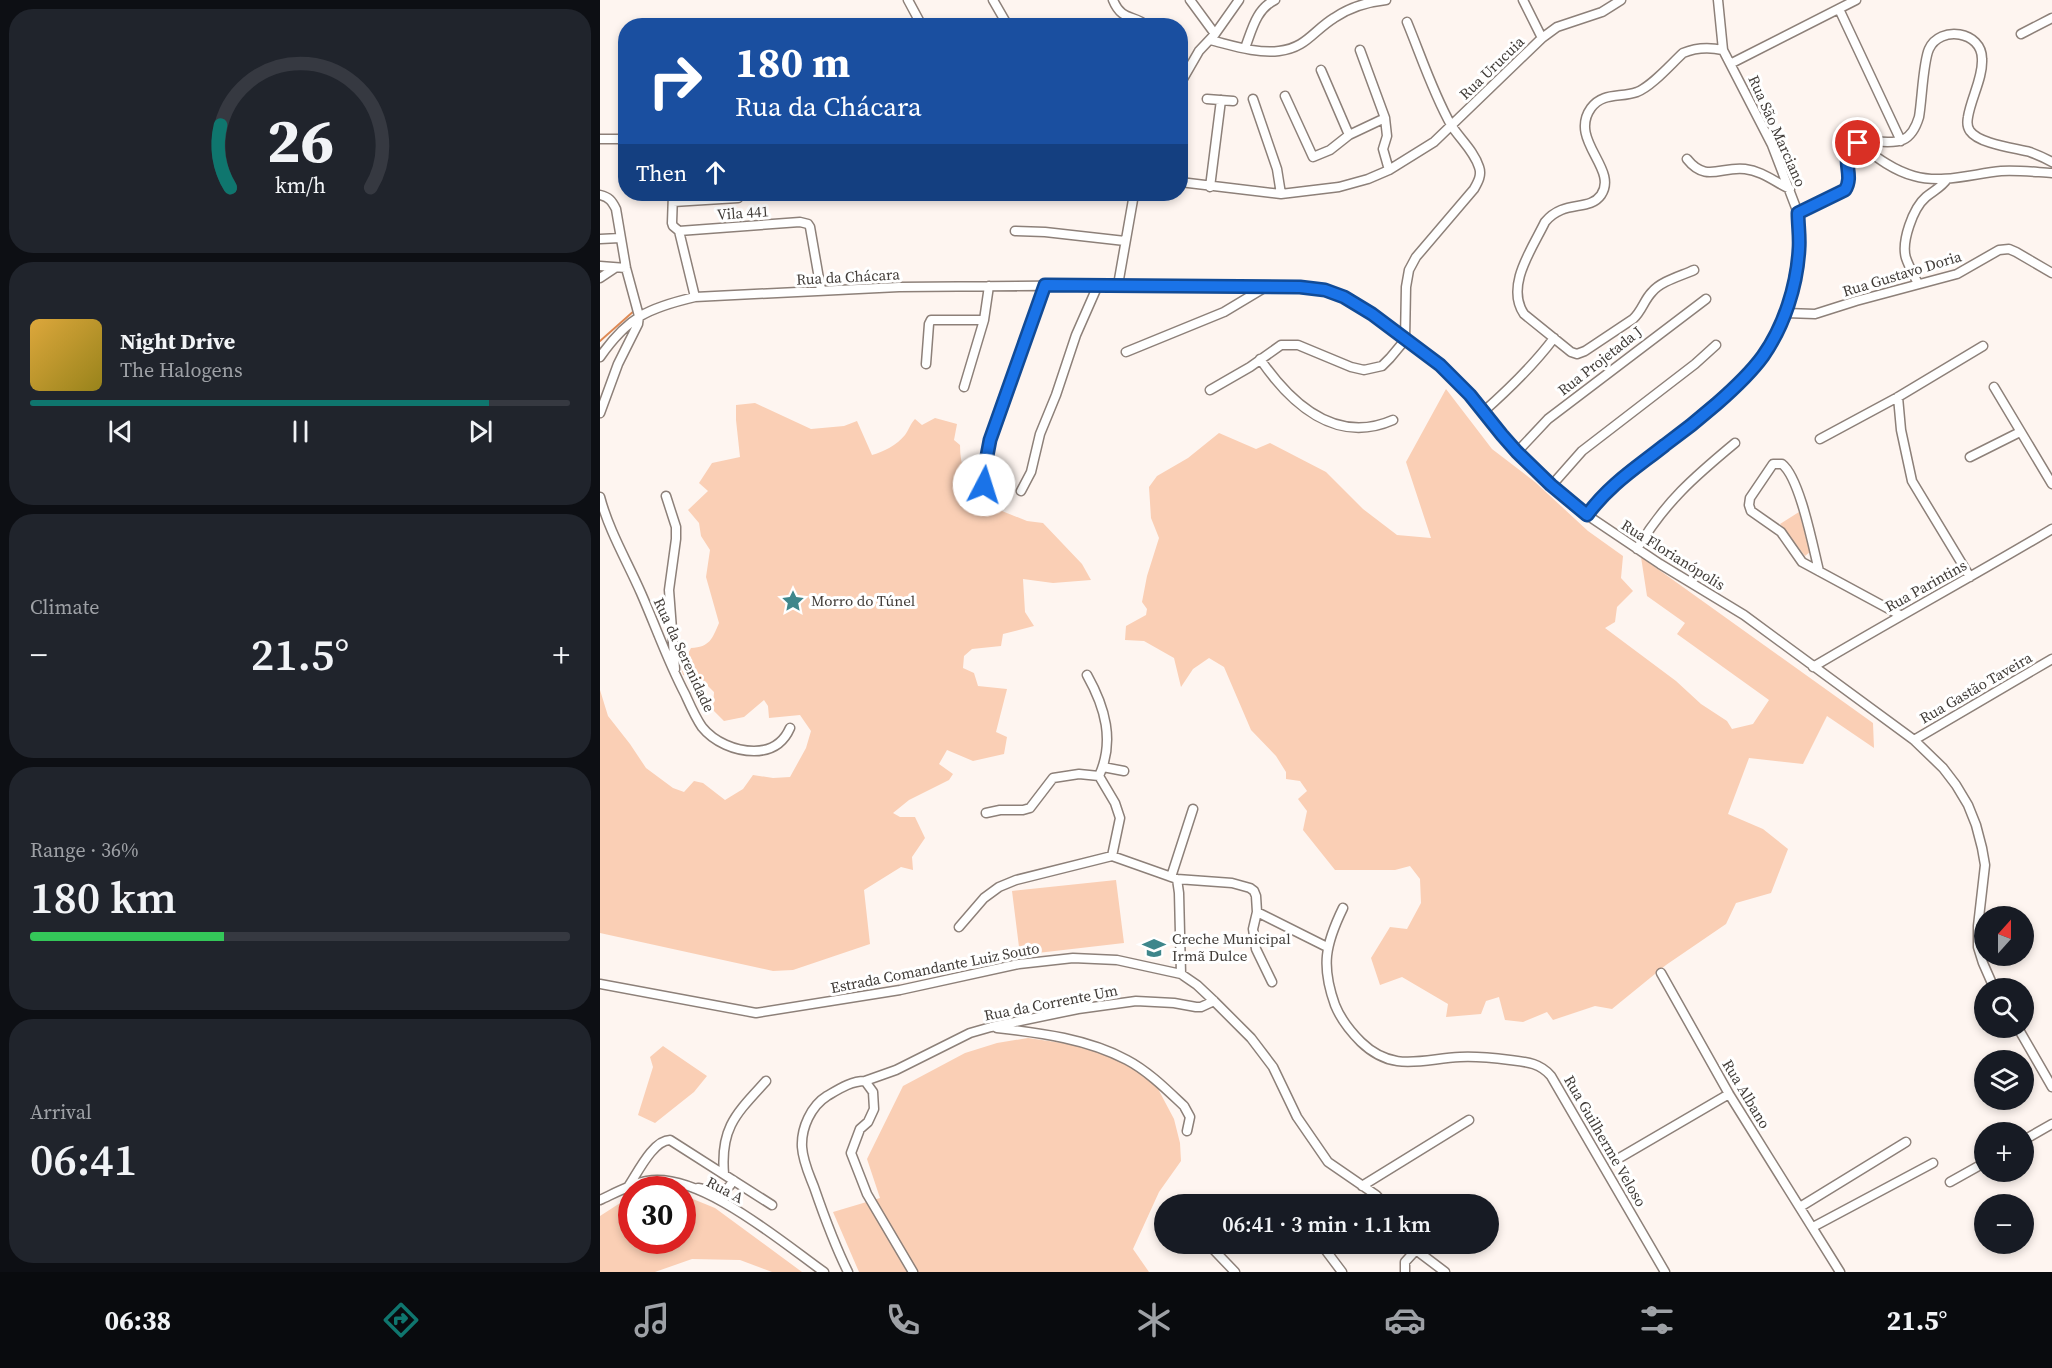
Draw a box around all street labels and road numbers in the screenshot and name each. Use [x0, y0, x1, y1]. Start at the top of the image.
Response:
street label: Rua Urucuia [1454, 31, 1529, 104]
street label: Rua São Marciano [1743, 72, 1811, 190]
street label: Vila 441 [716, 200, 770, 225]
street label: Rua Gustavo Doria [1840, 245, 1964, 302]
street label: Rua da Chácara [796, 263, 901, 290]
street label: Rua Projetada J [1553, 321, 1647, 400]
street label: Rua Florianópolis [1617, 514, 1729, 595]
street label: Rua Parintins [1881, 554, 1970, 617]
street label: Rua da Serenidade [649, 594, 720, 716]
street label: Rua Gastão Taveira [1916, 647, 2036, 728]
street label: Estrada Comandante Luiz Souto [829, 937, 1041, 998]
street label: Rua da Corrente Um [982, 979, 1120, 1026]
street label: Rua Albano [1717, 1055, 1775, 1132]
street label: Rua Guilherme Veloso [1559, 1071, 1652, 1210]
street label: Rua A [703, 1171, 748, 1208]

